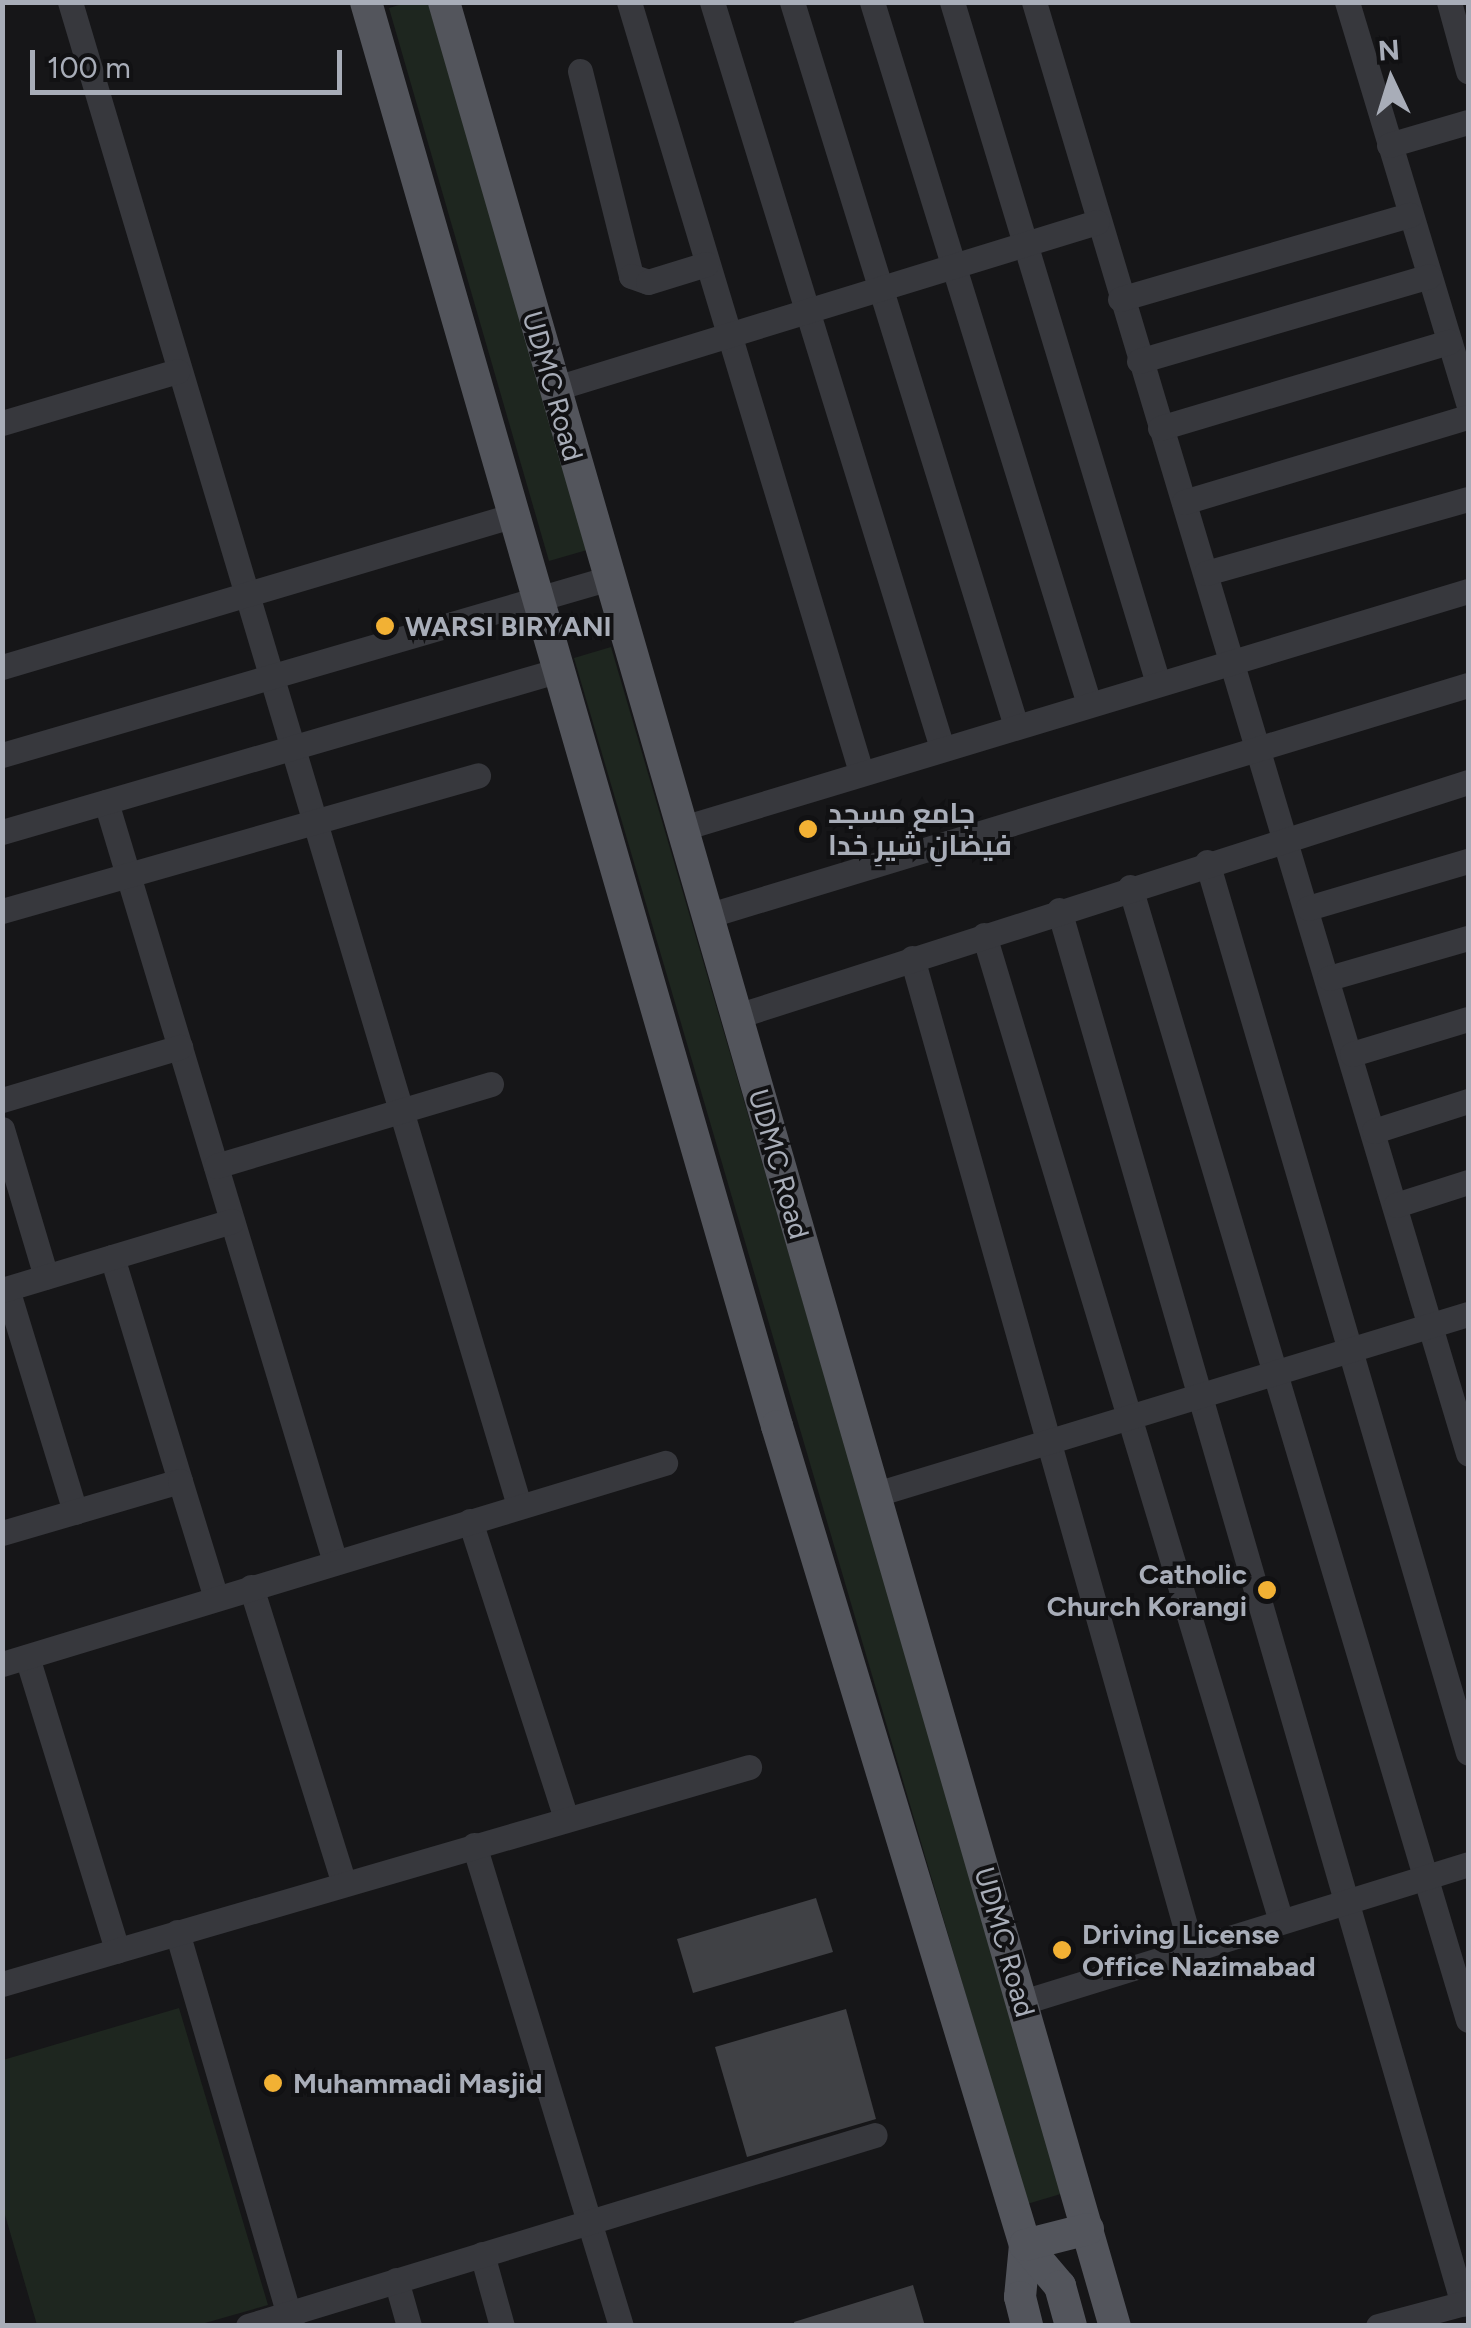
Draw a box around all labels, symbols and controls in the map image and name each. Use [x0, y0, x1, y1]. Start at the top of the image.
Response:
scale bar [35, 30, 348, 92]
north arrow [1341, 30, 1441, 130]
text: N [1377, 32, 1401, 68]
text: 100 m [47, 49, 131, 86]
street label: UDMC Road [516, 307, 590, 465]
place label: WARSI BIRYANI [405, 609, 612, 643]
marker: WARSI BIRYANI [374, 615, 396, 637]
place label: جامع مسجد فیضانِ شیرِ خدا [828, 796, 1012, 862]
marker: جامع مسجد فیضانِ شیرِ خدا [797, 818, 819, 840]
street label: UDMC Road [742, 1085, 816, 1243]
place label: Catholic Church Korangi [1047, 1557, 1247, 1623]
marker: Catholic Church Korangi [1256, 1579, 1278, 1601]
street label: UDMC Road [968, 1863, 1042, 2021]
place label: Driving License Office Nazimabad [1082, 1917, 1316, 1983]
marker: Driving License Office Nazimabad [1051, 1939, 1073, 1961]
place label: Muhammadi Masjid [293, 2066, 542, 2100]
marker: Muhammadi Masjid [262, 2072, 284, 2094]

